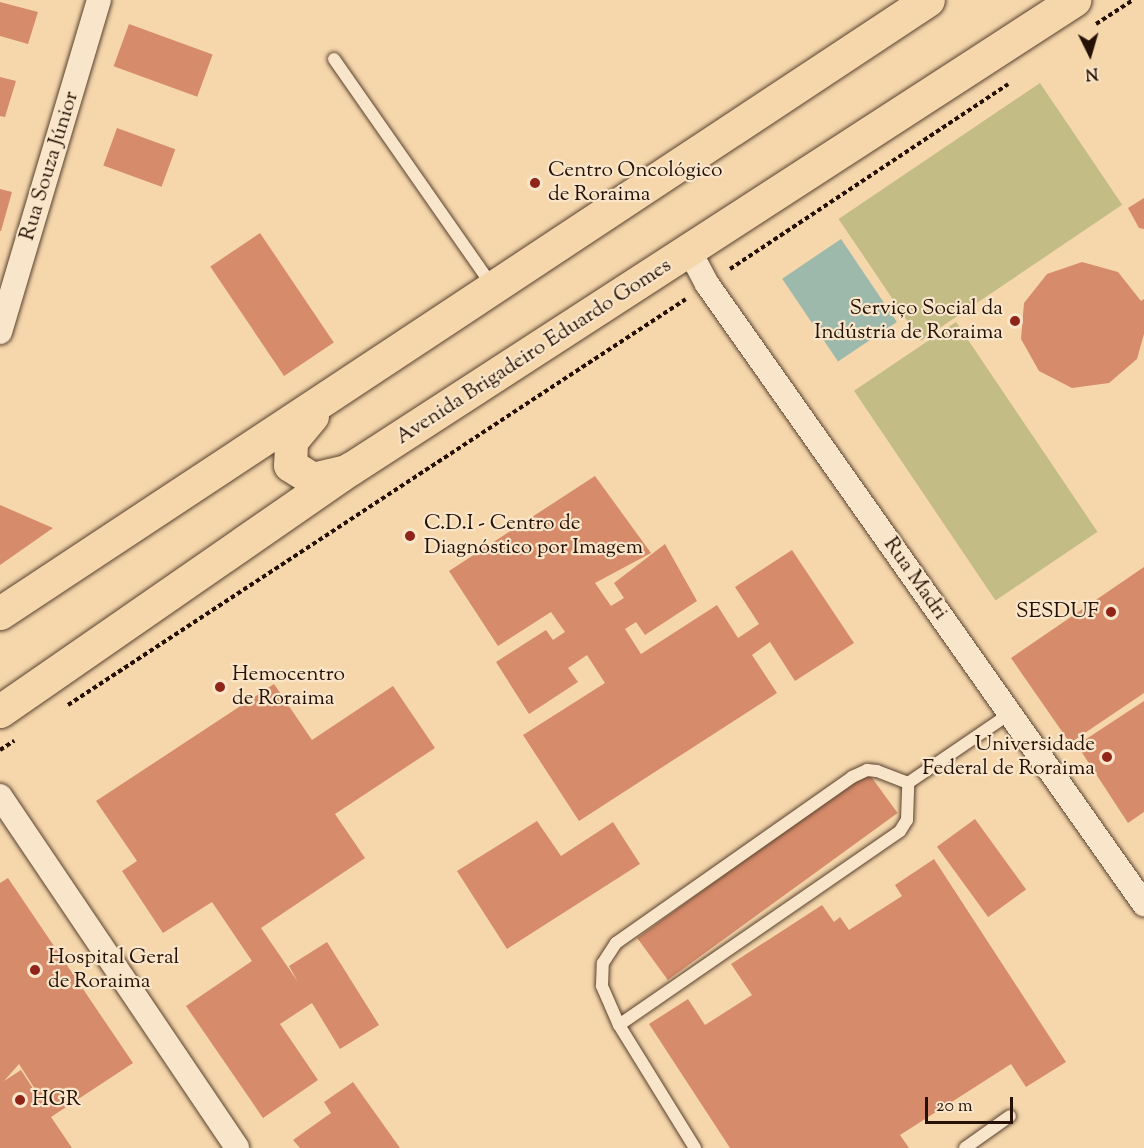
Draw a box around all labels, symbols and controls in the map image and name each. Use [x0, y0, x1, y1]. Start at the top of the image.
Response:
north arrow [1060, 24, 1120, 84]
text: N [1084, 60, 1099, 84]
street label: Rua Souza Júnior [15, 88, 85, 244]
place label: Centro Oncológico de Roraima [548, 158, 723, 208]
marker: Centro Oncológico de Roraima [526, 174, 544, 192]
street label: Avenida Brigadeiro Eduardo Gomes [392, 253, 676, 451]
place label: Serviço Social da Indústria de Roraima [814, 296, 1003, 346]
marker: Serviço Social da Indústria de Roraima [1008, 314, 1022, 328]
place label: C.D.I - Centro de Diagnóstico por Imagem [424, 511, 643, 561]
marker: C.D.I - Centro de Diagnóstico por Imagem [401, 527, 419, 545]
street label: Rua Madri [877, 533, 953, 625]
place label: SESDUF [1016, 599, 1099, 625]
marker: SESDUF [1104, 605, 1118, 619]
place label: Hemocentro de Roraima [232, 662, 345, 712]
marker: Hemocentro de Roraima [213, 680, 227, 694]
place label: Universidade Federal de Roraima [922, 732, 1095, 782]
marker: Universidade Federal de Roraima [1100, 750, 1114, 764]
place label: Hospital Geral de Roraima [48, 945, 179, 995]
marker: Hospital Geral de Roraima [26, 961, 44, 979]
scale bar [928, 1085, 1016, 1123]
place label: HGR [32, 1087, 81, 1113]
marker: HGR [13, 1093, 27, 1107]
text: 20 m [936, 1094, 973, 1120]

